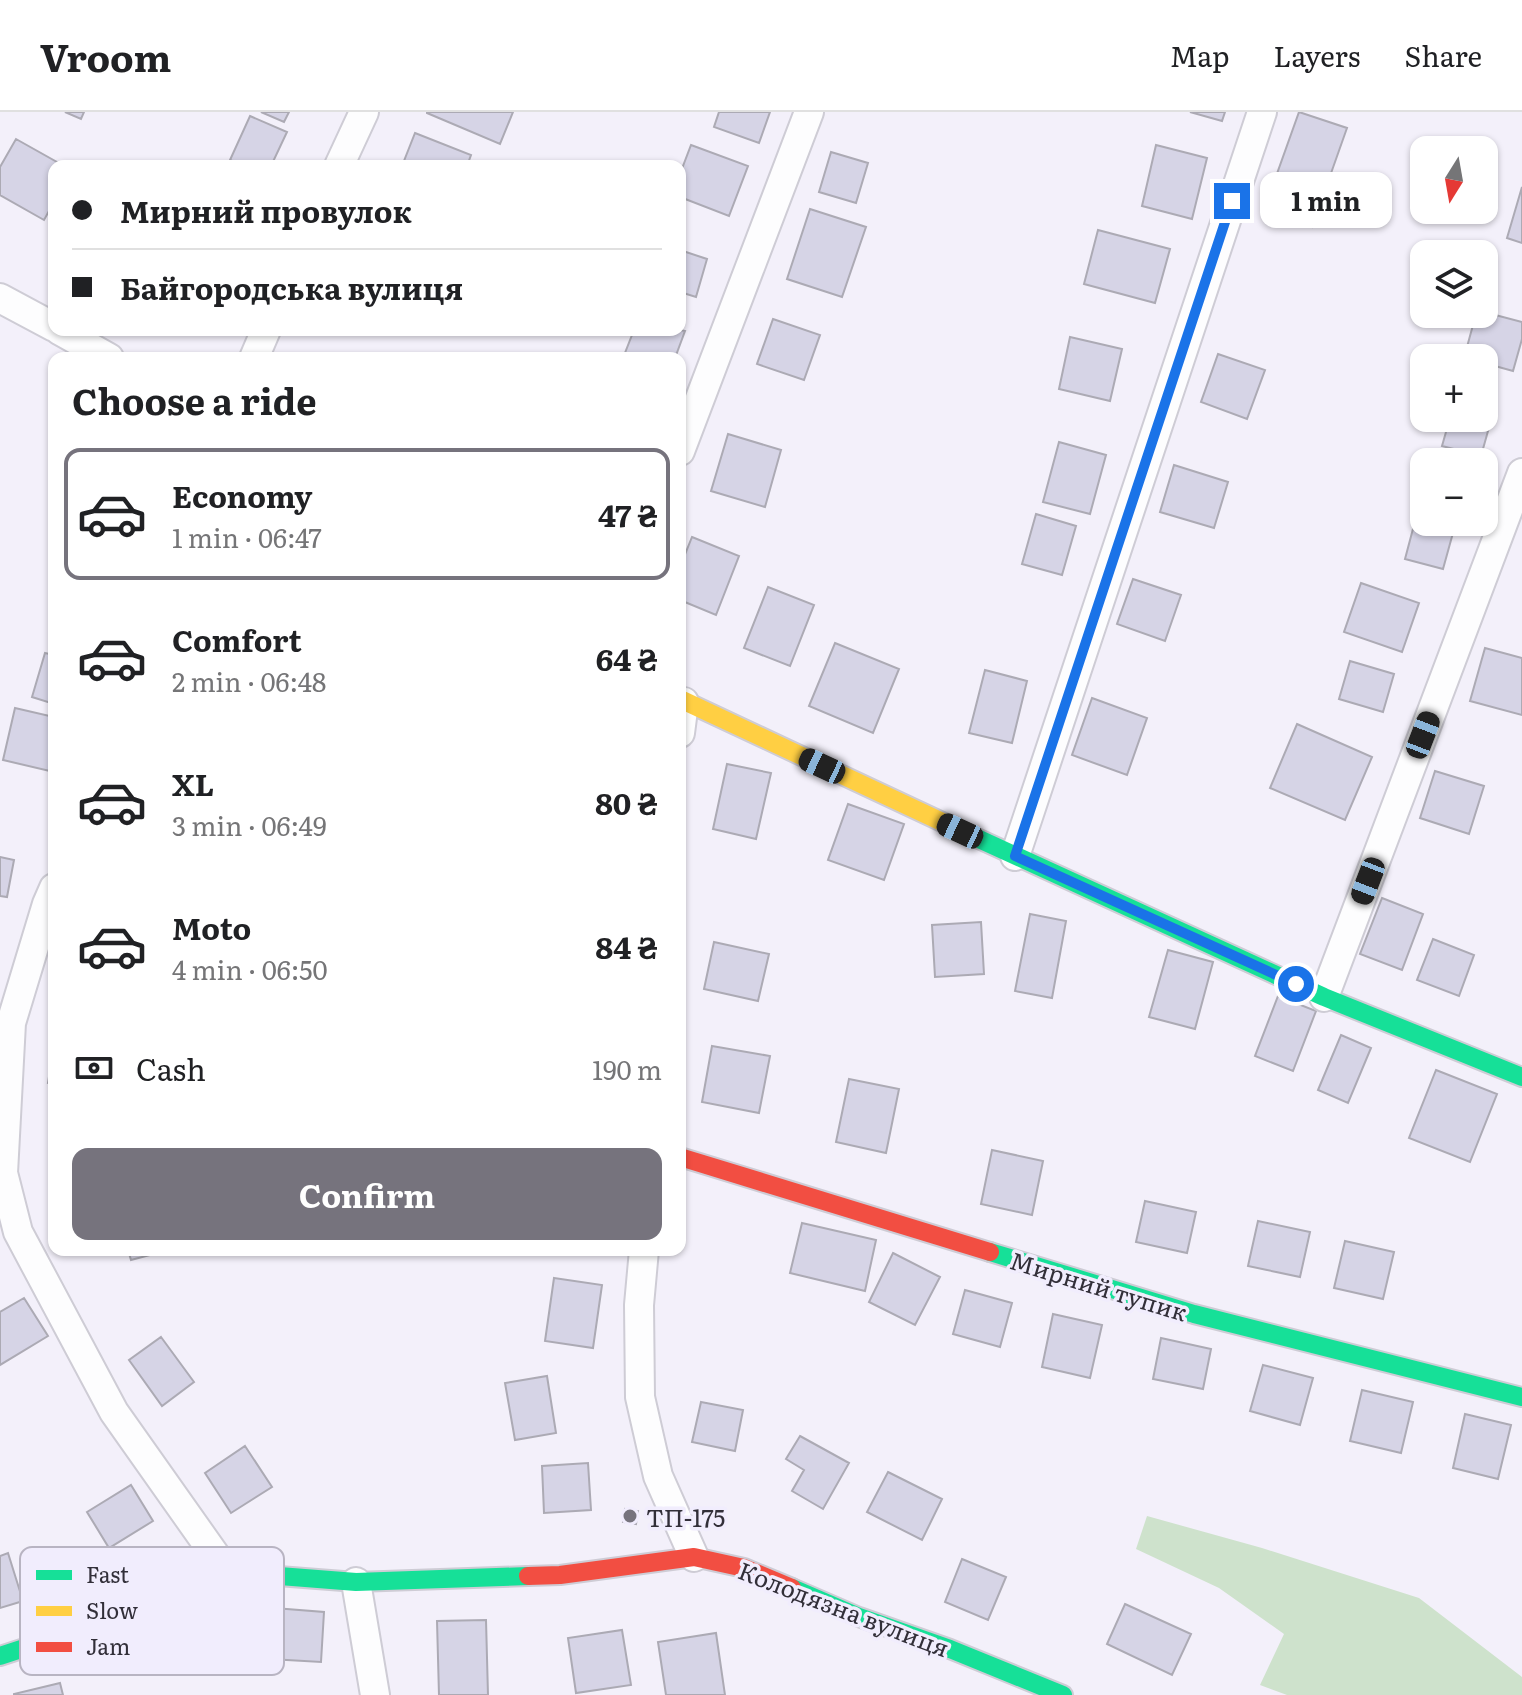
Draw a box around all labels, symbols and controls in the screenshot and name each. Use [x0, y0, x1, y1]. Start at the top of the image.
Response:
text: Vroom [40, 27, 171, 84]
text: Map [1170, 34, 1229, 76]
text: Layers [1273, 34, 1360, 76]
text: Share [1404, 34, 1482, 76]
north arrow [1410, 136, 1498, 224]
map controls [1410, 136, 1498, 536]
callout: 1 min [1260, 173, 1392, 229]
text: 1 min [1291, 180, 1361, 219]
route end [1214, 183, 1250, 219]
text: Мирний провулок [120, 188, 412, 232]
button: layers [1410, 240, 1498, 328]
text: Байгородська вулиця [120, 265, 463, 309]
button: + [1410, 344, 1498, 432]
text: Choose a ride [72, 373, 317, 426]
button: − [1410, 448, 1498, 536]
text: Economy [172, 473, 312, 517]
icon: car [76, 478, 148, 550]
text: 47 ₴ [598, 492, 658, 536]
text: 1 min · 06:47 [172, 517, 322, 556]
text: Comfort [172, 617, 302, 661]
icon: car [76, 622, 148, 694]
text: 64 ₴ [596, 636, 658, 680]
text: 2 min · 06:48 [172, 661, 326, 700]
car [1403, 708, 1443, 762]
car [795, 745, 849, 787]
text: XL [172, 761, 214, 805]
icon: car [76, 766, 148, 838]
text: 80 ₴ [595, 780, 658, 824]
text: 3 min · 06:49 [172, 805, 327, 844]
car [933, 810, 987, 852]
car [1348, 854, 1388, 908]
text: Moto [172, 905, 251, 949]
icon: car [76, 910, 148, 982]
text: 84 ₴ [596, 924, 658, 968]
text: 4 min · 06:50 [172, 949, 328, 988]
route start [1278, 966, 1314, 1002]
icon: cash [72, 1046, 116, 1090]
text: Cash [136, 1046, 206, 1090]
text: 190 m [592, 1049, 662, 1088]
button: Confirm [72, 1148, 662, 1240]
street label: Мирний тупик [1006, 1241, 1192, 1329]
place label: ТП-175 [646, 1499, 725, 1534]
marker: ТП-175 [621, 1507, 639, 1525]
legend [20, 1547, 284, 1675]
street label: Колодязна вулиця [734, 1552, 954, 1664]
text: Fast [86, 1557, 129, 1590]
text: Slow [86, 1593, 138, 1626]
text: Jam [86, 1629, 130, 1662]

